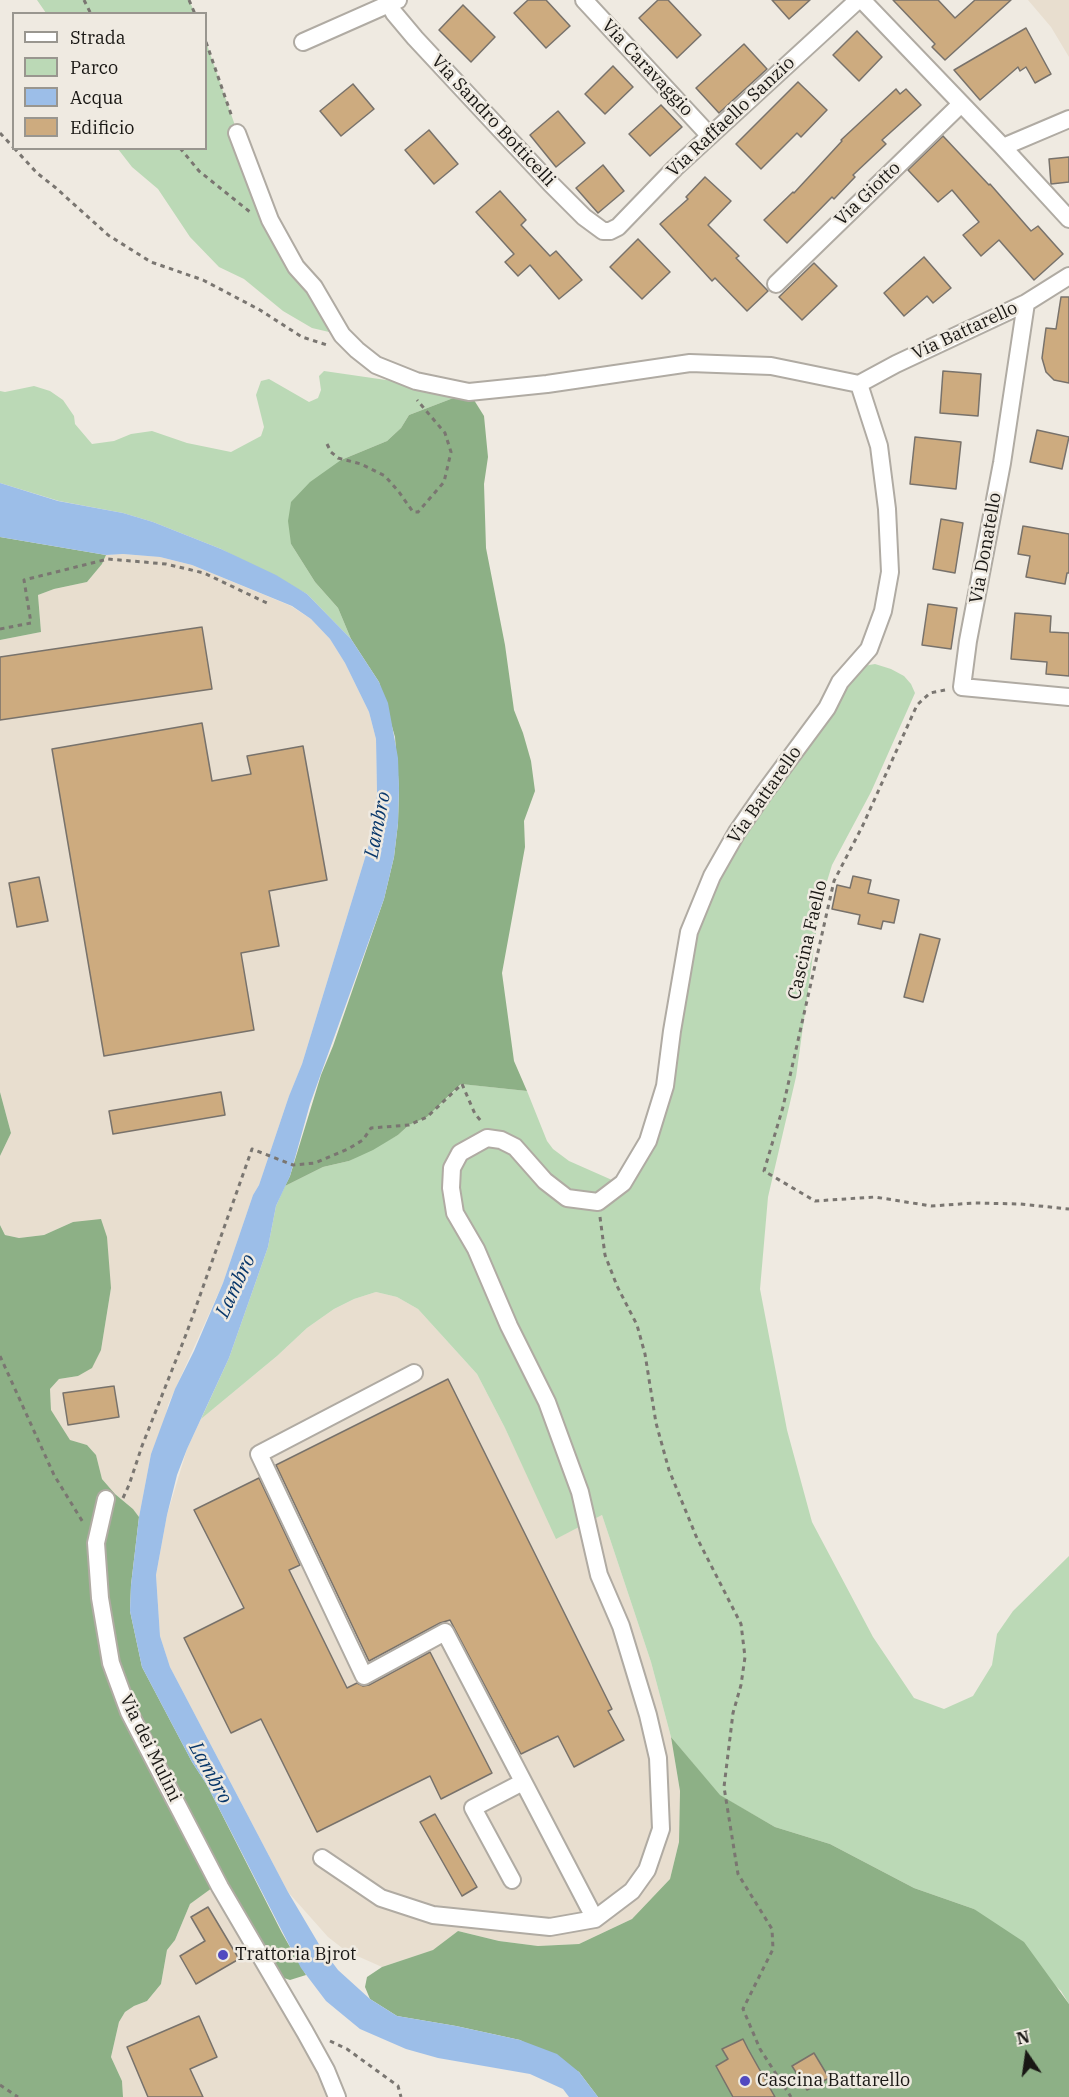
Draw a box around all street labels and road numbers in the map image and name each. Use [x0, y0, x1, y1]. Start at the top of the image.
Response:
street label: Via Caravaggio [597, 15, 697, 121]
street label: Via Sandro Botticelli [426, 51, 560, 191]
street label: Via Raffaello Sanzio [663, 52, 799, 182]
street label: Via Giotto [831, 157, 905, 231]
street label: Via Battarello [909, 297, 1021, 365]
street label: Via Donatello [966, 491, 1006, 605]
street label: Via Battarello [723, 742, 807, 848]
street label: Cascina Faello [784, 878, 832, 1002]
street label: Via dei Mulini [115, 1691, 185, 1805]

